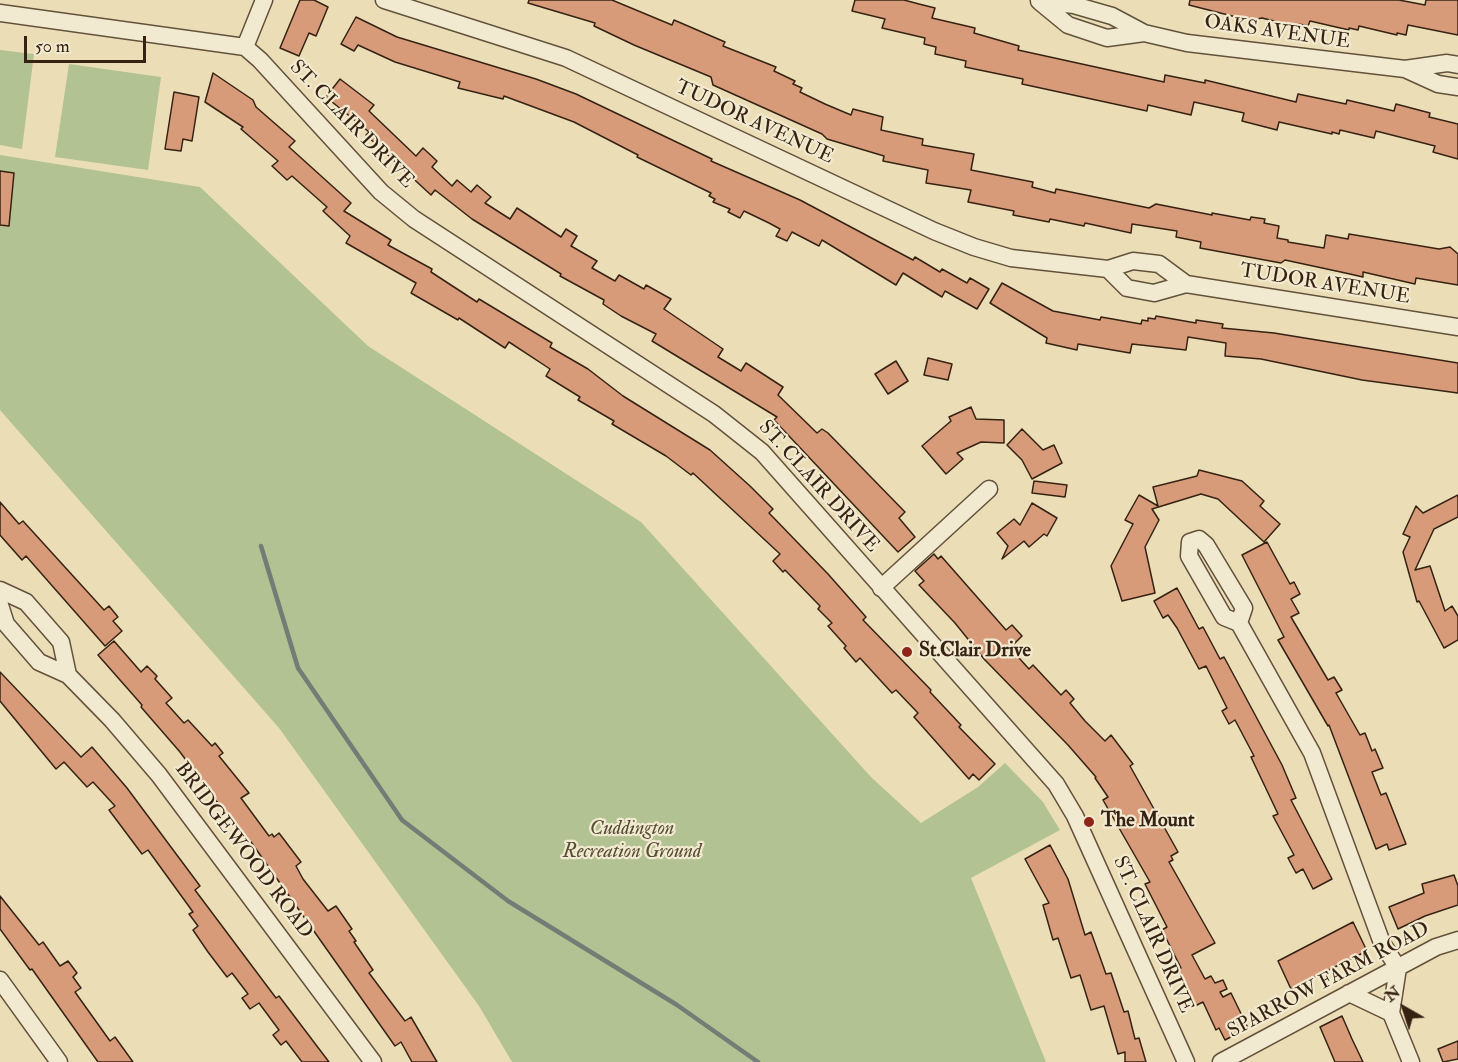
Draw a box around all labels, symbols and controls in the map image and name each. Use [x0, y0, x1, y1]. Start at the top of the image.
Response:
street label: OAKS AVENUE [1203, 11, 1351, 55]
scale bar [27, 24, 148, 62]
text: 50 m [35, 35, 70, 58]
street label: ST. CLAIR DRIVE [284, 56, 418, 194]
street label: TUDOR AVENUE [671, 76, 837, 170]
street label: TUDOR AVENUE [1238, 260, 1412, 310]
street label: ST. CLAIR DRIVE [753, 416, 883, 558]
place label: St.Clair Drive [919, 640, 1031, 664]
marker: St.Clair Drive [900, 645, 914, 659]
street label: BRIDGEWOOD ROAD [169, 758, 317, 944]
place label: The Mount [1101, 810, 1195, 834]
marker: The Mount [1082, 815, 1096, 829]
park label: Cuddington Recreation Ground [563, 818, 701, 865]
street label: ST. CLAIR DRIVE [1107, 853, 1197, 1017]
street label: SPARROW FARM ROAD [1224, 918, 1434, 1044]
north arrow [1374, 978, 1434, 1038]
text: N [1381, 982, 1405, 1006]

